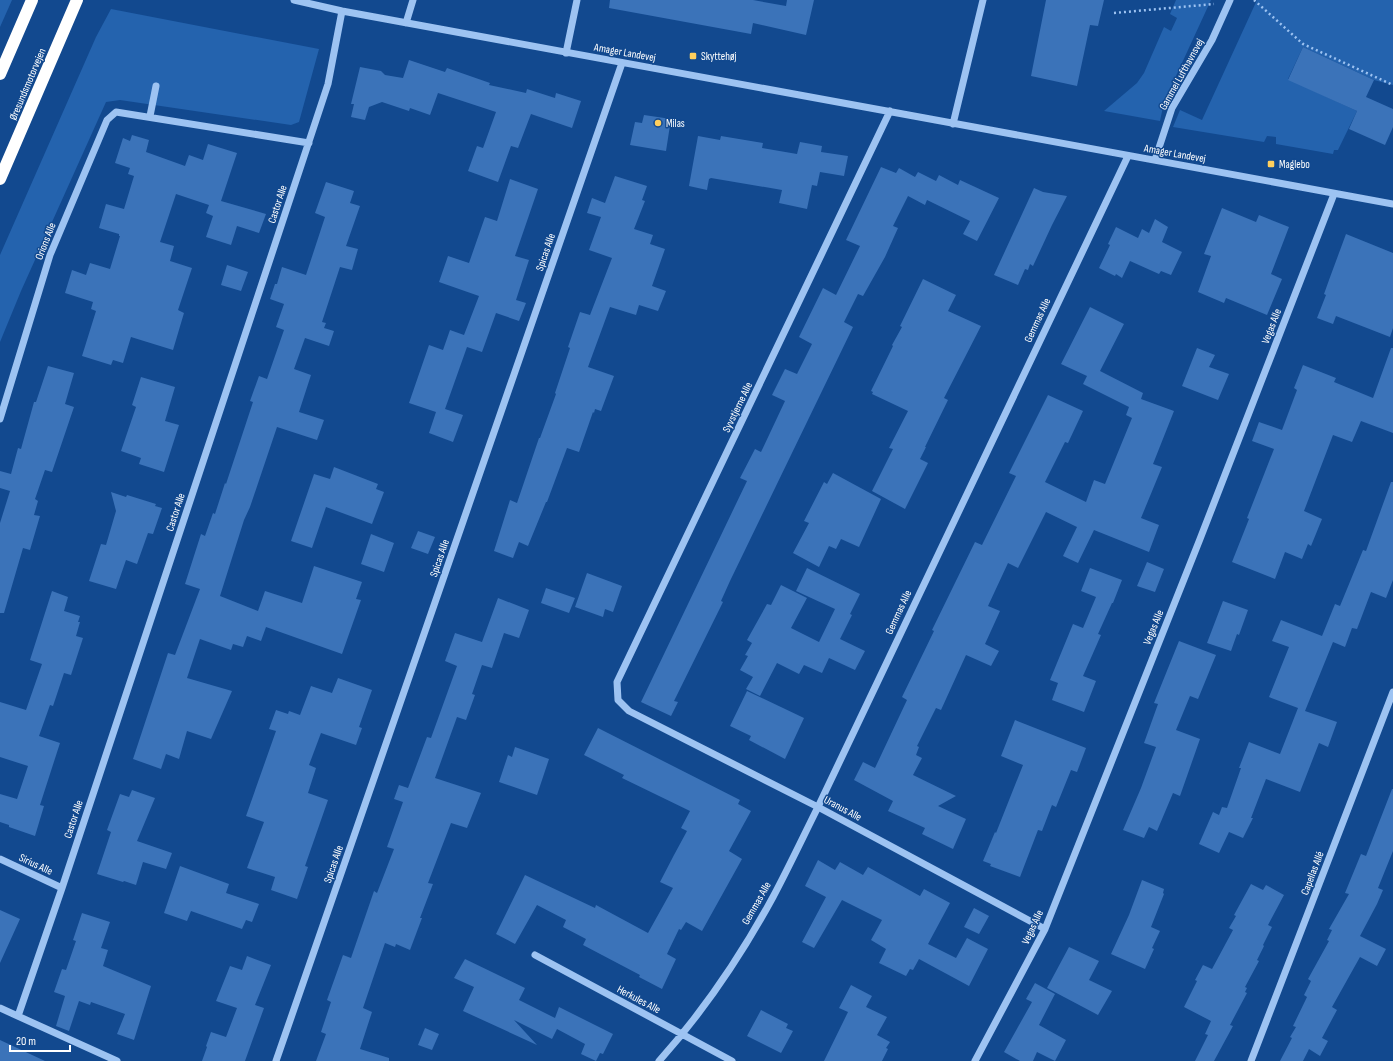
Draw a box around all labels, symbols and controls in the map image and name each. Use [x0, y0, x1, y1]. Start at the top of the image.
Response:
street label: Gammel Lufthavnsvej [1156, 36, 1206, 112]
street label: Amager Landevej [592, 40, 657, 64]
street label: Øresundsmotorvejen [6, 46, 49, 122]
place label: Skyttehøj [701, 50, 737, 63]
marker: Skyttehøj [688, 51, 698, 61]
place label: Milas [666, 117, 685, 130]
marker: Milas [653, 118, 663, 128]
street label: Amager Landevej [1142, 141, 1207, 165]
place label: Maglebo [1279, 158, 1310, 171]
marker: Maglebo [1266, 159, 1276, 169]
street label: Castor Alle [265, 183, 290, 225]
street label: Orions Alle [32, 221, 59, 262]
street label: Spicas Alle [533, 232, 558, 273]
street label: Gemmas Alle [1022, 296, 1053, 344]
street label: Vegas Alle [1259, 307, 1284, 346]
street label: Syvstjerne Alle [720, 380, 755, 434]
street label: Castor Alle [163, 491, 188, 533]
street label: Spicas Alle [427, 538, 452, 579]
street label: Gemmas Alle [883, 588, 914, 636]
street label: Vegas Alle [1141, 608, 1166, 647]
street label: Uranus Alle [822, 793, 864, 824]
street label: Castor Alle [61, 798, 86, 840]
street label: Spicas Alle [321, 844, 346, 885]
street label: Capellas Allé [1298, 849, 1327, 897]
street label: Sirius Alle [17, 851, 55, 878]
street label: Gemmas Alle [739, 879, 774, 927]
street label: Vegas Alle [1019, 908, 1046, 947]
street label: Herkules Alle [615, 983, 663, 1016]
scale bar [10, 1027, 70, 1053]
text: 20 m [16, 1034, 36, 1049]

